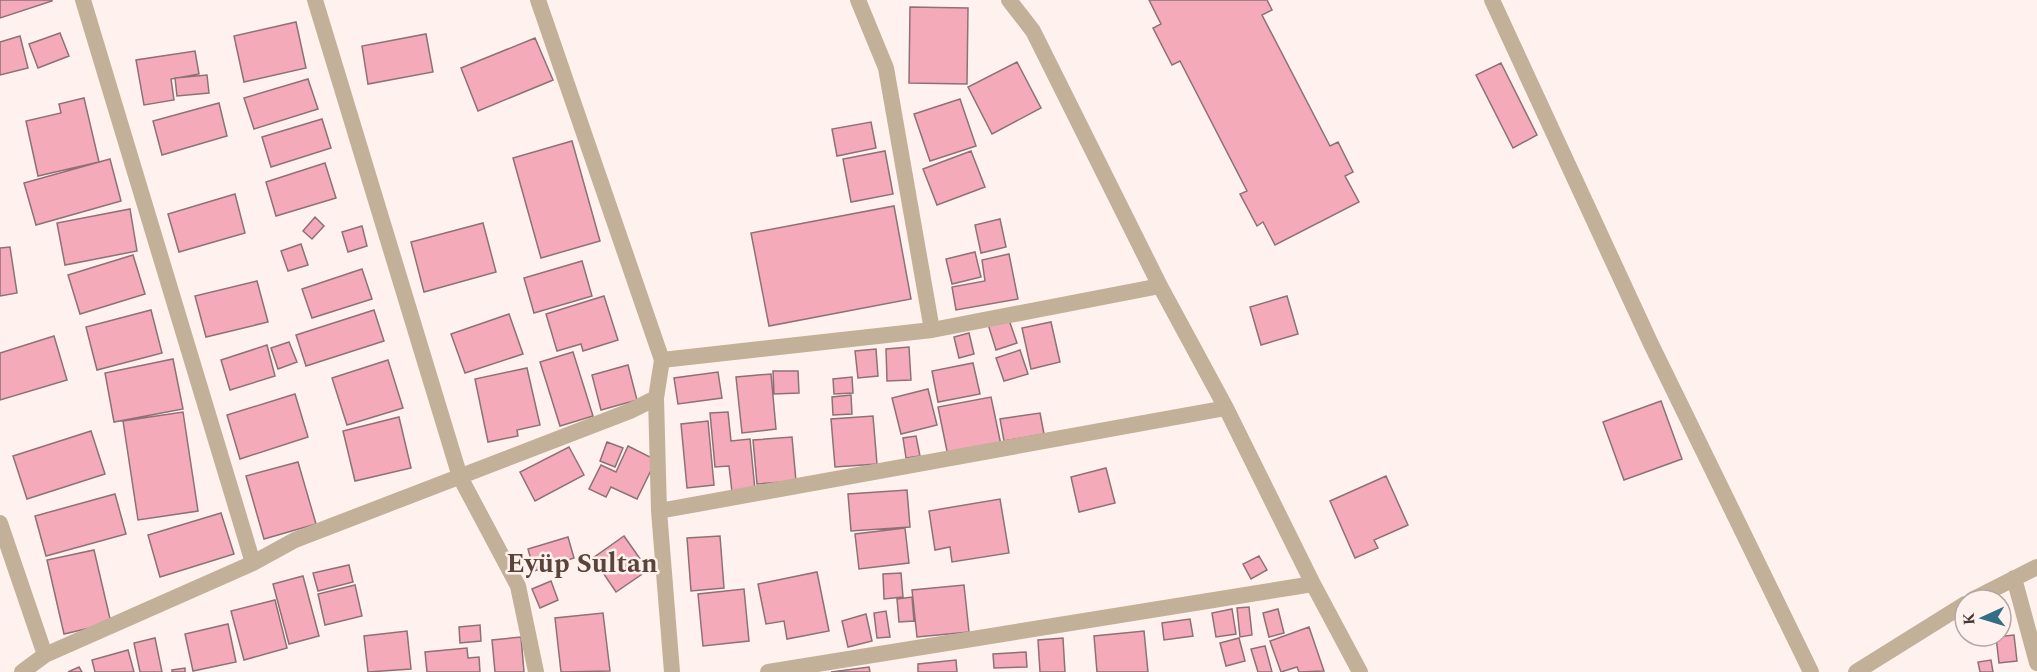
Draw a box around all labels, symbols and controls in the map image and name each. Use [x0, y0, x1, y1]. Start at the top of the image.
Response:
district label: Eyüp Sultan [506, 543, 658, 585]
north arrow [1953, 588, 2013, 648]
text: K [1957, 611, 1981, 626]

